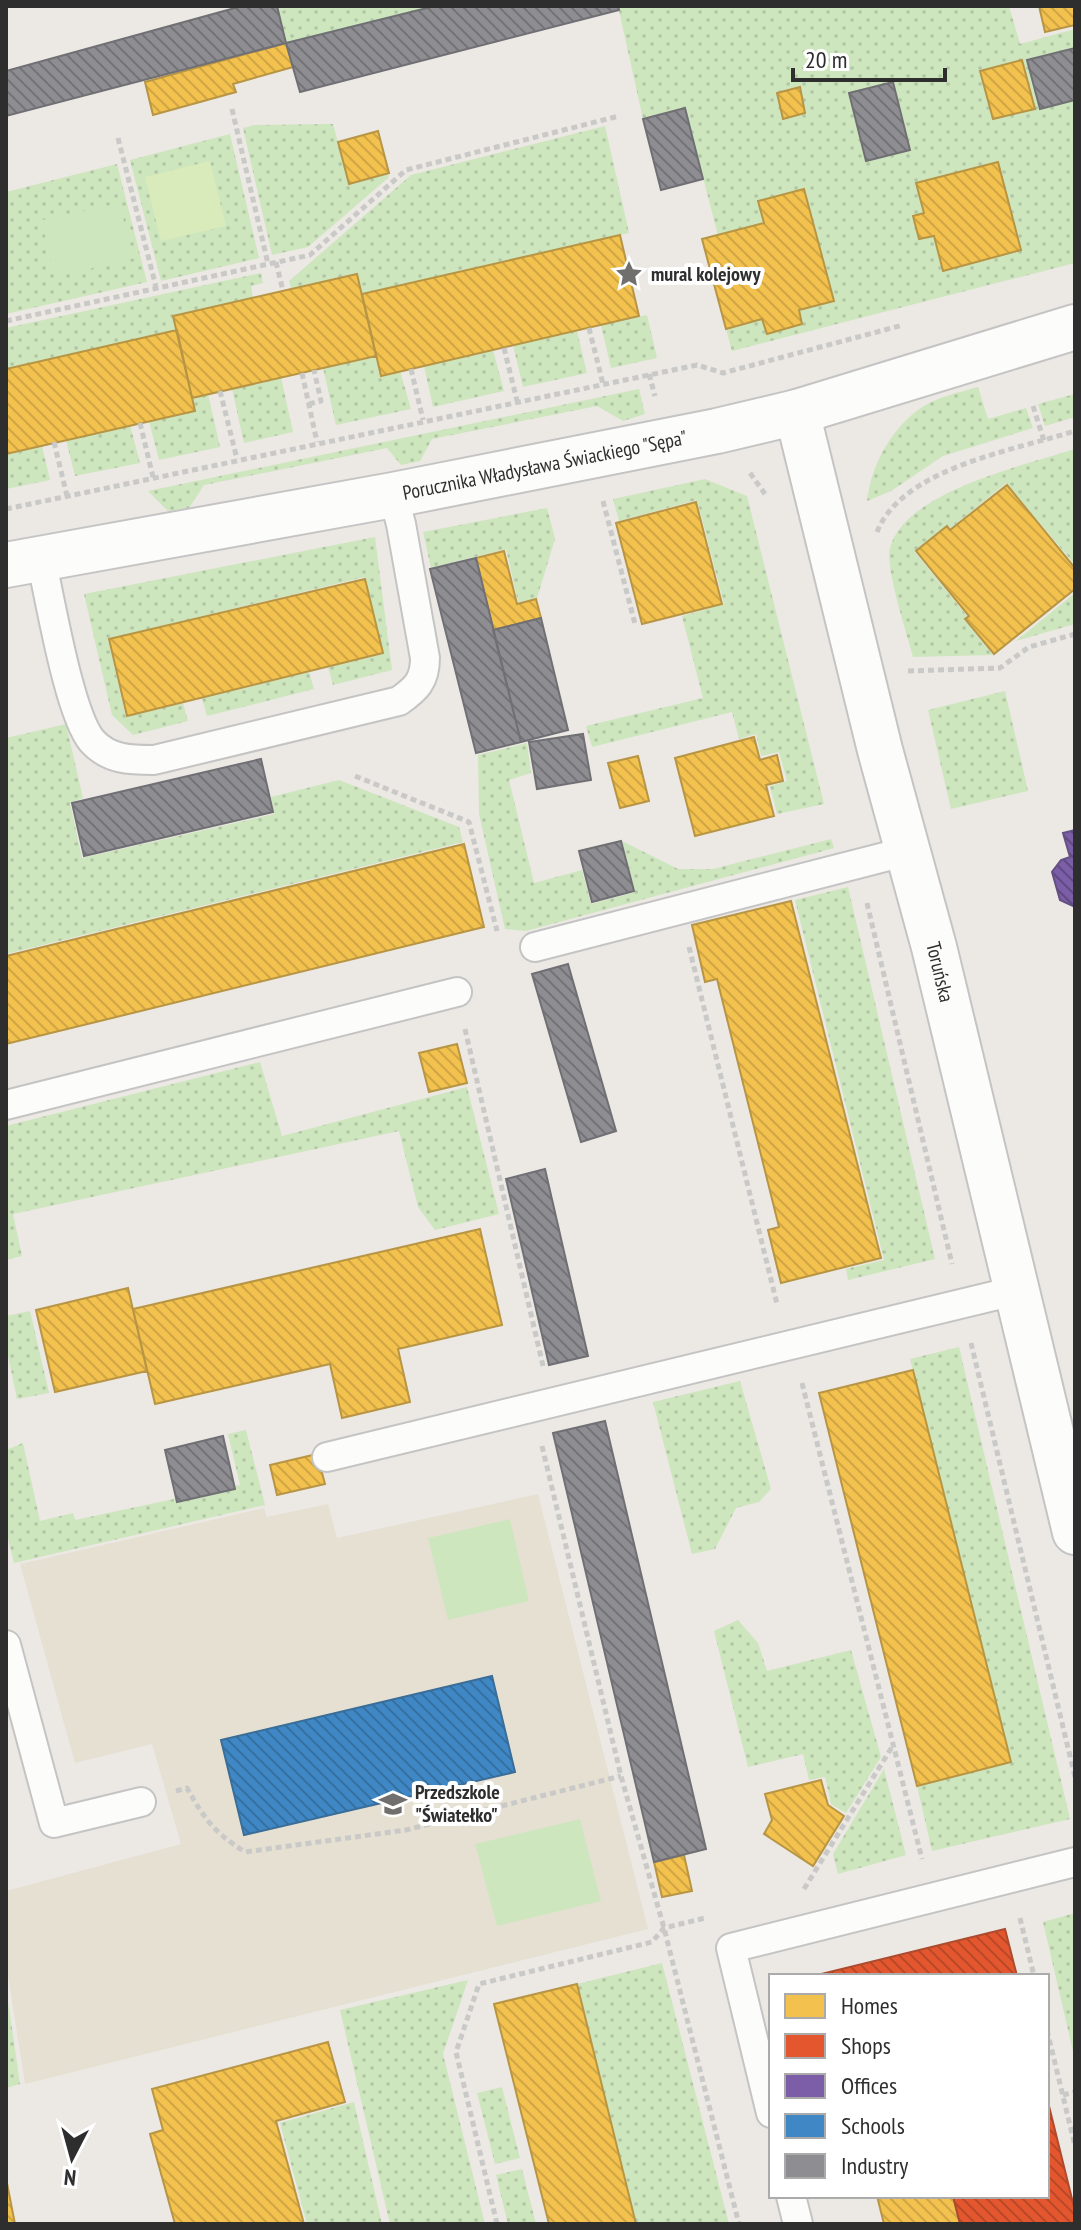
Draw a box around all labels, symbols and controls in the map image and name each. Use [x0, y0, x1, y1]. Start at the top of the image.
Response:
scale bar [793, 32, 945, 82]
text: 20 m [805, 44, 847, 75]
place icon: mural kolejowy [614, 259, 644, 289]
place label: mural kolejowy [651, 261, 761, 287]
street label: Porucznika Władysława Świackiego "Sępa" [400, 424, 689, 506]
street label: Toruńska [920, 939, 960, 1005]
place label: Przedszkole "Światełko" [415, 1779, 500, 1828]
school or university icon: Przedszkole "Światełko" [378, 1789, 408, 1819]
legend [769, 1974, 1049, 2198]
text: Homes [841, 1990, 898, 2021]
text: Shops [841, 2030, 891, 2061]
text: Offices [841, 2070, 897, 2101]
text: Schools [841, 2110, 905, 2141]
north arrow [32, 2118, 112, 2198]
text: Industry [841, 2150, 908, 2181]
text: N [63, 2163, 77, 2192]

